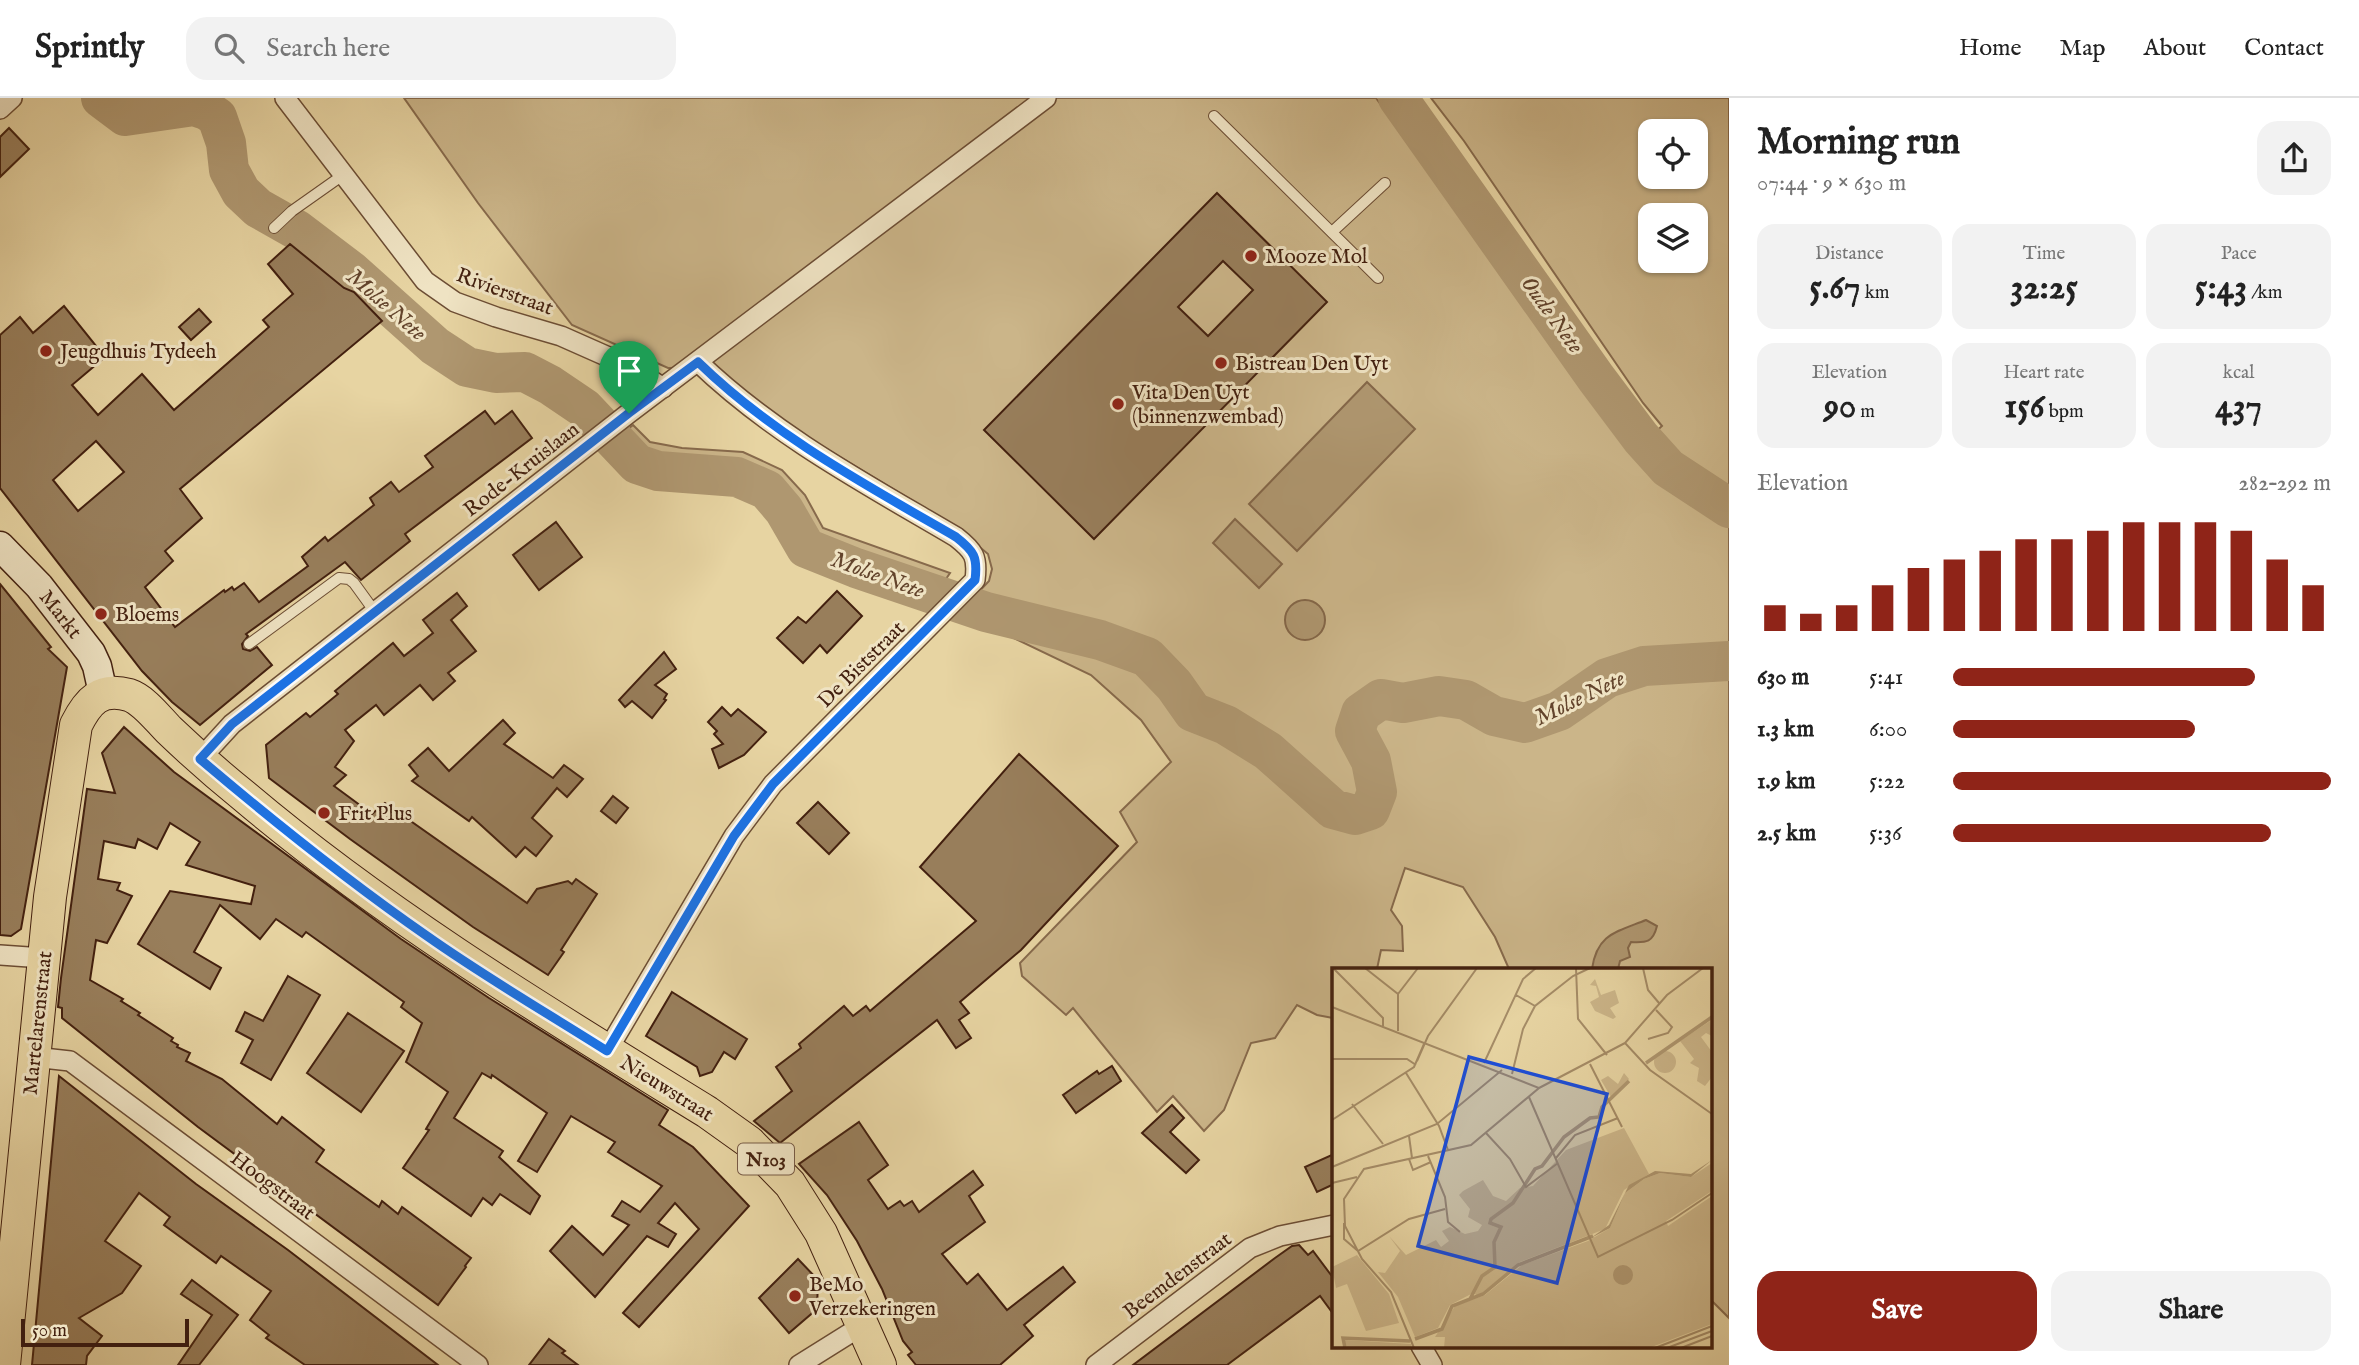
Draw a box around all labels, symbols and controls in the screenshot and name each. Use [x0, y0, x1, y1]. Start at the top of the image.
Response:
search box [186, 17, 676, 80]
text: Sprintly [35, 27, 144, 69]
icon: search [210, 29, 248, 67]
text: Search here [266, 32, 390, 65]
text: Home [1959, 33, 2022, 64]
text: Map [2060, 33, 2106, 64]
text: About [2144, 33, 2206, 64]
text: Contact [2244, 33, 2324, 64]
map controls [1638, 119, 1708, 273]
button: locate [1638, 119, 1708, 189]
text: Morning run [1757, 119, 1960, 167]
button: share [2257, 121, 2331, 195]
text: 07:44 · 9 × 630 m [1757, 169, 1906, 198]
button: layers [1638, 203, 1708, 273]
text: Distance [1815, 242, 1884, 266]
text: Time [2023, 242, 2065, 266]
text: Pace [2221, 242, 2257, 266]
place label: Mooze Mol [1265, 244, 1368, 271]
marker: Mooze Mol [1243, 248, 1259, 264]
water label: Molse Nete [340, 262, 432, 348]
street label: Rivierstraat [452, 262, 557, 322]
text: 5.67 [1809, 266, 1860, 311]
text: 32:25 [2010, 266, 2078, 311]
text: 5:43 [2195, 266, 2247, 311]
water label: Oude Nete [1514, 270, 1590, 360]
text: km [1860, 281, 1889, 305]
text: /km [2247, 281, 2282, 305]
place label: Jeugdhuis Tydeeh [58, 339, 216, 366]
pin [599, 341, 659, 413]
marker: Jeugdhuis Tydeeh [38, 343, 54, 359]
place label: Bistreau Den Uyt [1235, 351, 1388, 378]
icon: arrive [610, 352, 648, 390]
marker: Bistreau Den Uyt [1213, 355, 1229, 371]
text: Elevation [1812, 361, 1887, 385]
text: Heart rate [2003, 361, 2085, 385]
text: kcal [2223, 361, 2255, 385]
place label: Vita Den Uyt (binnenzwembad) [1131, 380, 1284, 431]
text: 90 [1824, 385, 1856, 430]
text: 156 [2004, 385, 2045, 430]
text: 437 [2215, 385, 2262, 430]
marker: Vita Den Uyt (binnenzwembad) [1110, 396, 1126, 412]
text: m [1856, 400, 1875, 424]
text: bpm [2045, 400, 2084, 424]
street label: Rode-Kruislaan [459, 417, 585, 524]
text: Elevation [1757, 469, 1848, 498]
text: 282–292 m [2238, 469, 2331, 498]
water label: Molse Nete [827, 545, 928, 606]
street label: Markt [32, 585, 87, 645]
place label: Bloems [115, 602, 179, 629]
marker: Bloems [93, 606, 109, 622]
street label: De Biststraat [813, 616, 912, 715]
text: 630 m [1757, 663, 1809, 692]
text: 5:41 [1869, 663, 1903, 692]
water label: Molse Nete [1530, 664, 1630, 733]
text: 1.3 km [1757, 715, 1814, 744]
text: 6:00 [1869, 715, 1907, 744]
text: 1.9 km [1757, 767, 1816, 796]
text: 5:22 [1869, 767, 1905, 796]
place label: Frit Plus [338, 801, 412, 828]
marker: Frit Plus [316, 805, 332, 821]
text: 2.5 km [1757, 819, 1816, 848]
text: 5:36 [1869, 819, 1902, 848]
street label: Martelarenstraat [18, 950, 59, 1096]
inset map [1332, 968, 1712, 1348]
street label: Nieuwstraat [614, 1050, 718, 1129]
road number: N103 [738, 1144, 794, 1175]
street label: Hoogstraat [224, 1146, 320, 1227]
street label: Beemdenstraat [1118, 1227, 1238, 1326]
button: Save [1757, 1271, 2037, 1351]
button: Share [2051, 1271, 2331, 1351]
place label: BeMo Verzekeringen [808, 1272, 936, 1323]
marker: BeMo Verzekeringen [787, 1288, 803, 1304]
scale bar [21, 1316, 189, 1348]
text: 50 m [32, 1319, 67, 1343]

